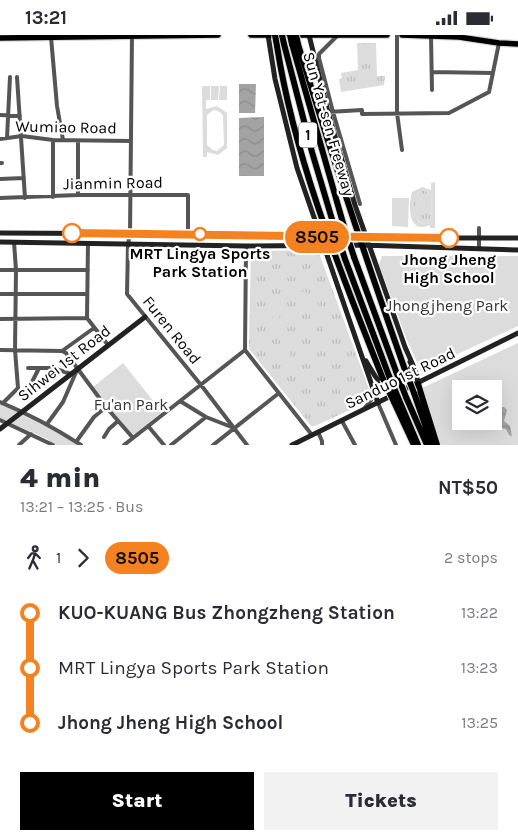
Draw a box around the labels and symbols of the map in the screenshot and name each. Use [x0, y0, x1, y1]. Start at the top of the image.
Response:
street label: Sun Yat-sen Freeway [299, 50, 359, 199]
street label: Wumiao Road [15, 117, 117, 137]
road number: 1 [299, 123, 317, 147]
street label: Jianmin Road [63, 173, 163, 193]
line badge: 8505 [282, 221, 352, 253]
unlabelled marker [62, 223, 82, 243]
marker: MRT Lingya Sports Park Station [193, 227, 207, 241]
marker: Jhong Jheng High School [439, 228, 459, 248]
place label: MRT Lingya Sports Park Station [130, 244, 270, 281]
place label: Jhong Jheng High School [402, 250, 496, 287]
street label: Furen Road [139, 292, 205, 368]
park label: Jhongjheng Park [386, 296, 508, 315]
street label: Sihwei 1st Road [14, 321, 114, 405]
street label: Sanduo 1st Road [342, 343, 458, 413]
park label: Fu'an Park [94, 395, 168, 414]

